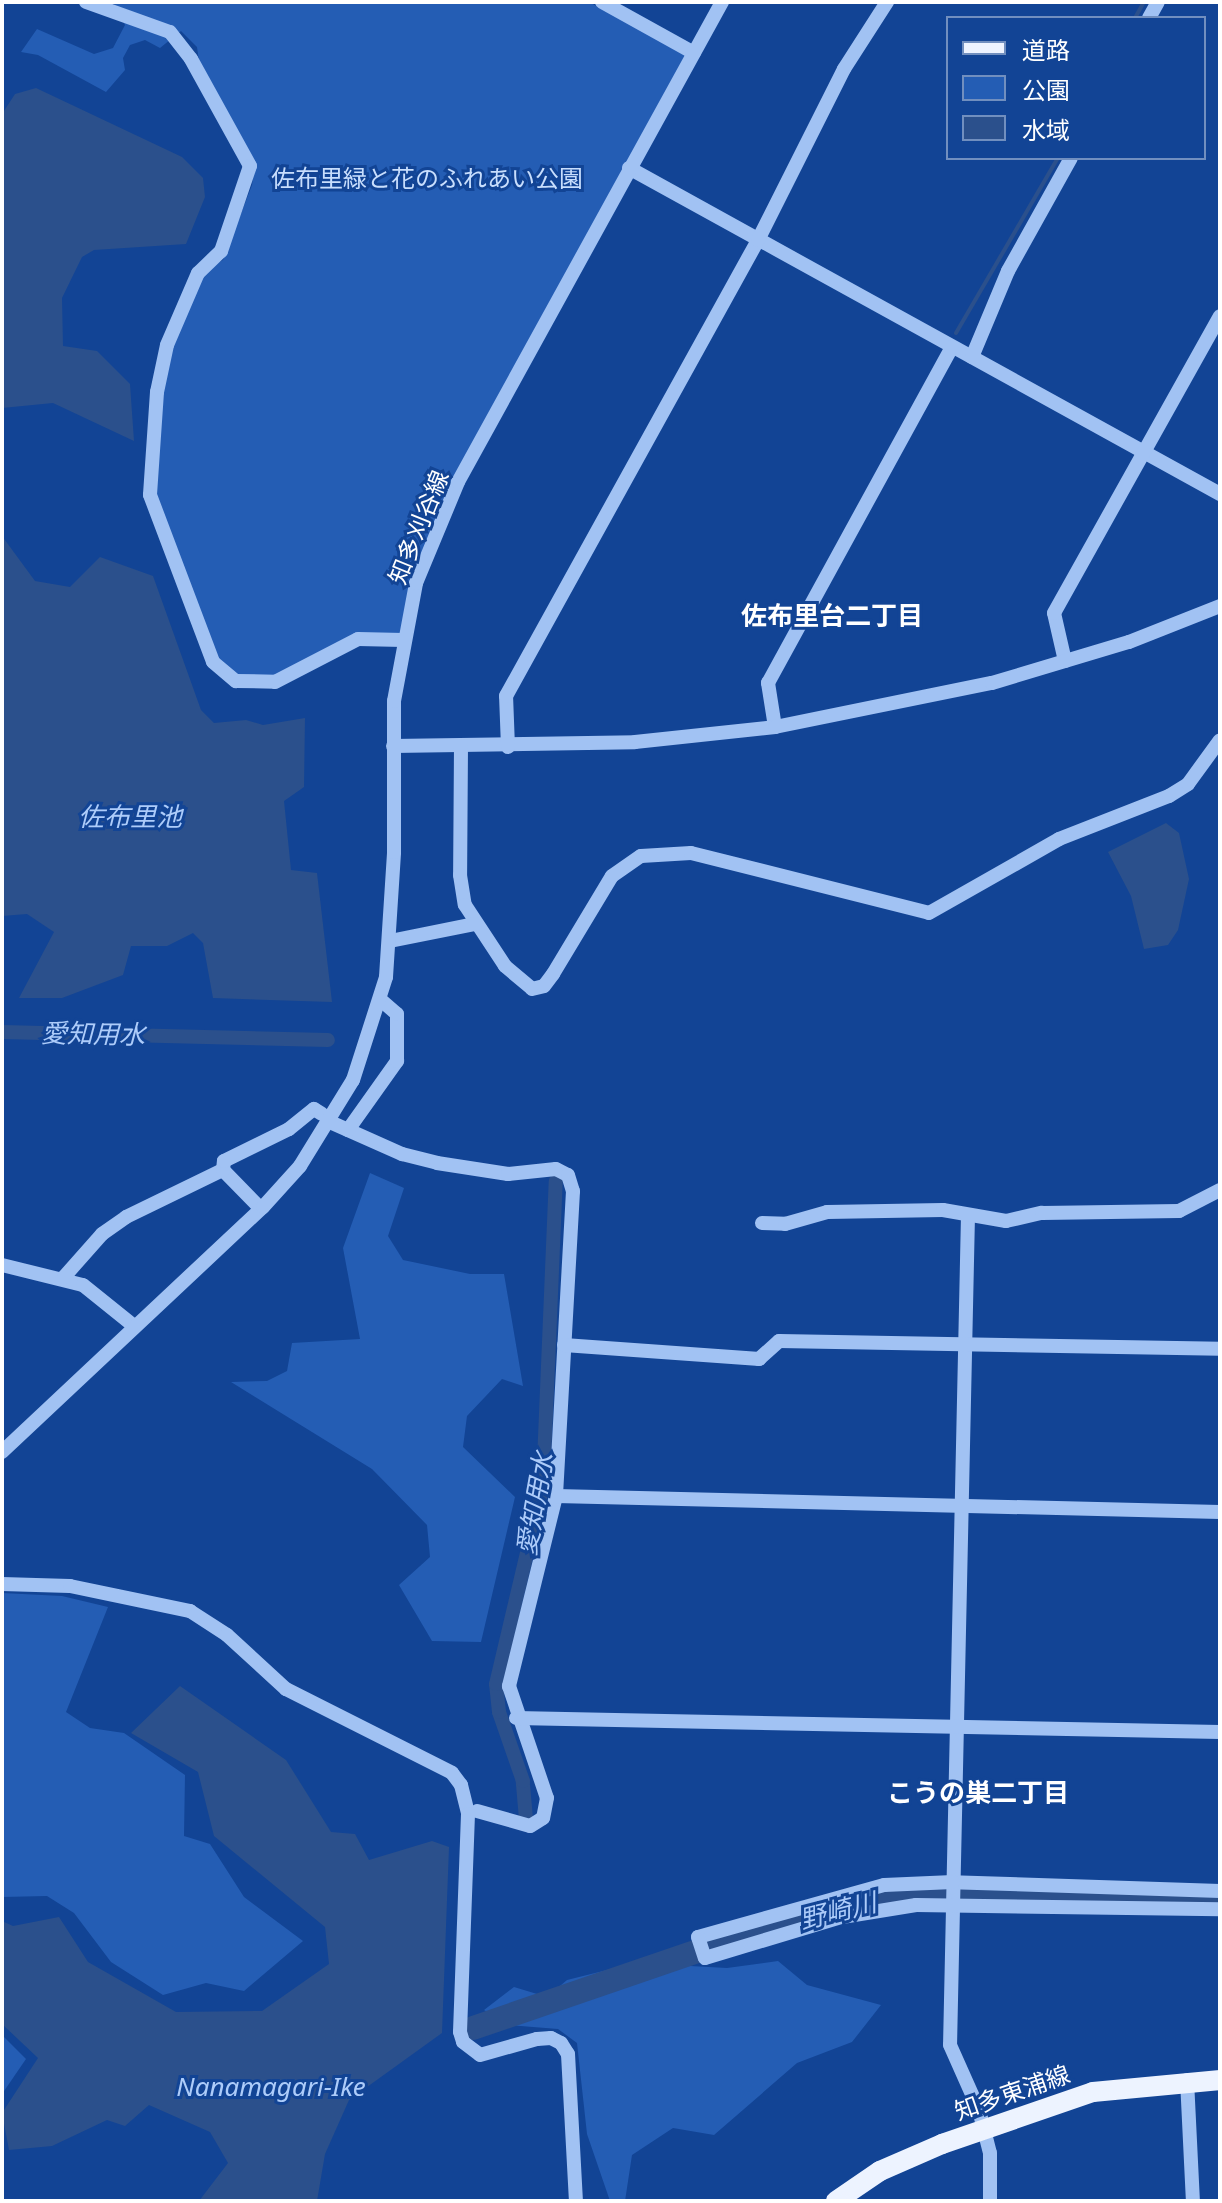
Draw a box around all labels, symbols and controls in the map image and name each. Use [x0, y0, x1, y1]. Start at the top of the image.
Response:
legend [946, 16, 1206, 160]
text: 道路 [1022, 33, 1070, 66]
text: 公園 [1022, 73, 1070, 106]
text: 水域 [1022, 113, 1070, 146]
park label: 佐布里緑と花のふれあい公園 [271, 164, 583, 192]
street label: 知多刈谷線 [382, 466, 454, 588]
district label: 佐布里台二丁目 [741, 600, 923, 632]
water label: 佐布里池 [78, 801, 182, 833]
water label: 愛知用水 [41, 1017, 145, 1051]
water label: 愛知用水 [511, 1450, 559, 1558]
district label: こうの巣二丁目 [887, 1777, 1069, 1809]
water label: 野崎川 [796, 1886, 880, 1936]
street label: 知多東浦線 [951, 2059, 1073, 2125]
water label: Nanamagari-Ike [176, 2071, 366, 2103]

